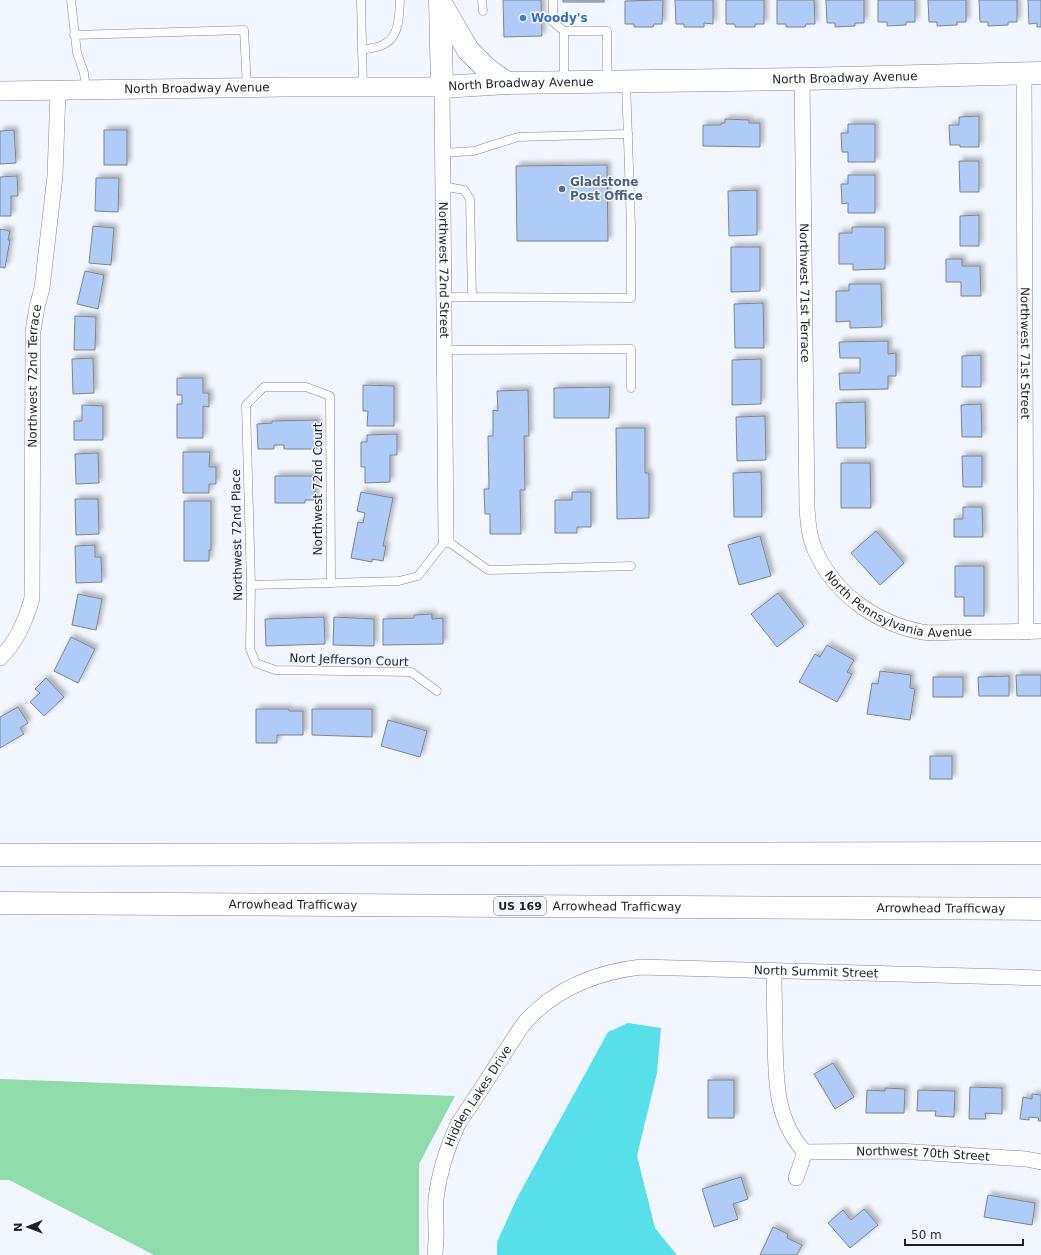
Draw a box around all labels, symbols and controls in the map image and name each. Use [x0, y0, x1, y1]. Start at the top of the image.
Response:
place label: Woody's [531, 11, 588, 25]
marker: Woody's [518, 13, 528, 23]
street label: North Broadway Avenue [772, 69, 918, 86]
street label: North Broadway Avenue [448, 75, 594, 94]
street label: North Broadway Avenue [124, 80, 270, 96]
place label: Gladstone Post Office [570, 175, 643, 203]
marker: Gladstone Post Office [557, 184, 567, 194]
street label: Northwest 72nd Street [436, 202, 451, 339]
street label: Northwest 71st Terrace [797, 223, 812, 363]
street label: Northwest 71st Street [1018, 287, 1032, 419]
street label: Northwest 72nd Terrace [26, 303, 44, 448]
street label: Northwest 72nd Court [311, 422, 325, 555]
street label: Northwest 72nd Place [229, 469, 245, 601]
street label: North Pennsylvania Avenue [822, 568, 972, 640]
street label: Nort Jefferson Court [289, 651, 409, 669]
street label: Arrowhead Trafficway [228, 897, 358, 912]
road number: US 169 [494, 897, 546, 915]
street label: Arrowhead Trafficway [552, 899, 682, 914]
street label: Arrowhead Trafficway [876, 901, 1006, 916]
street label: North Summit Street [754, 963, 879, 981]
street label: Hidden Lakes Drive [442, 1043, 515, 1149]
street label: Northwest 70th Street [856, 1144, 990, 1164]
north arrow [8, 1207, 48, 1247]
scale bar [905, 1221, 1023, 1247]
text: N [12, 1222, 25, 1232]
text: 50 m [911, 1228, 942, 1242]

